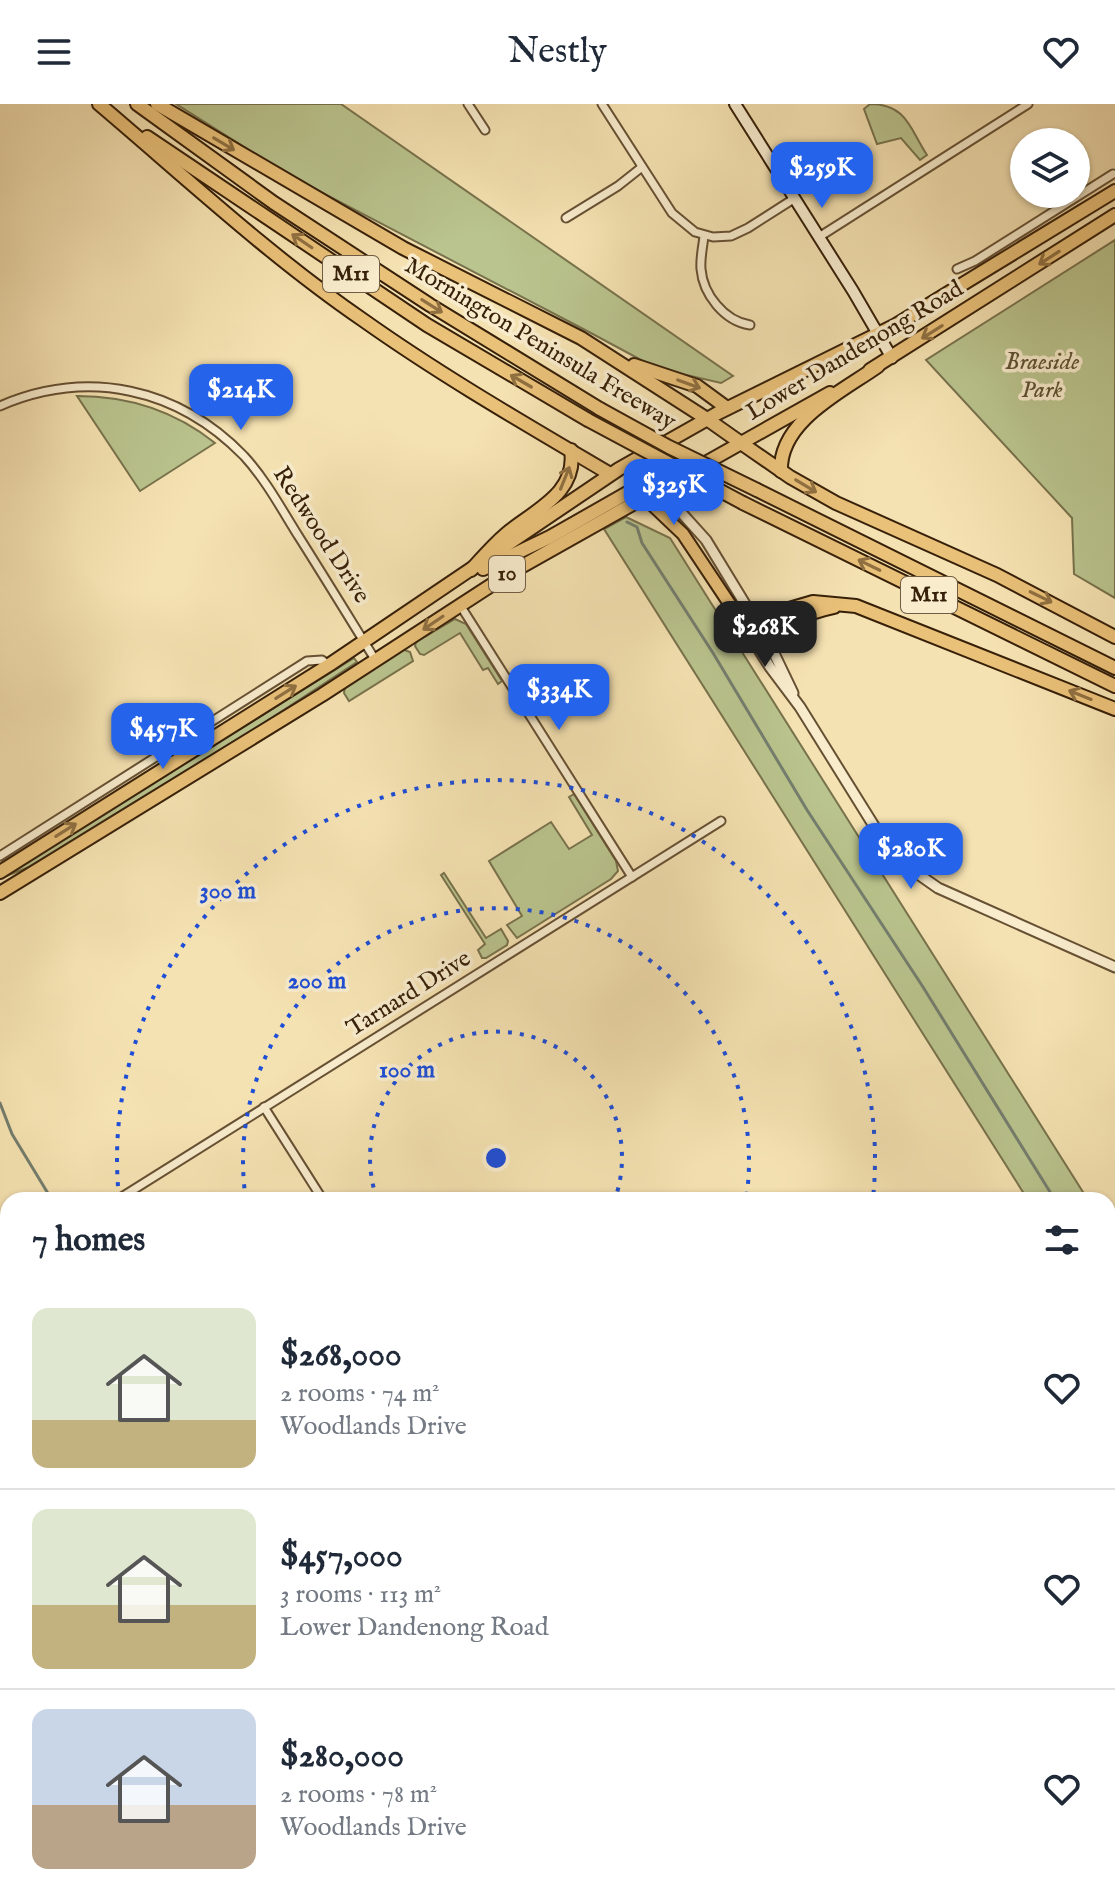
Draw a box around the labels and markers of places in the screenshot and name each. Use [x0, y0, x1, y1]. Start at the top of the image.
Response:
pin: $259K [766, 142, 878, 210]
pin: $214K [185, 364, 297, 432]
pin: $325K [618, 459, 730, 527]
pin: $268K [709, 601, 821, 669]
pin: $334K [503, 664, 615, 732]
pin: $457K [107, 703, 219, 771]
pin: $280K [855, 823, 967, 891]
centre of rings [482, 1144, 510, 1172]

